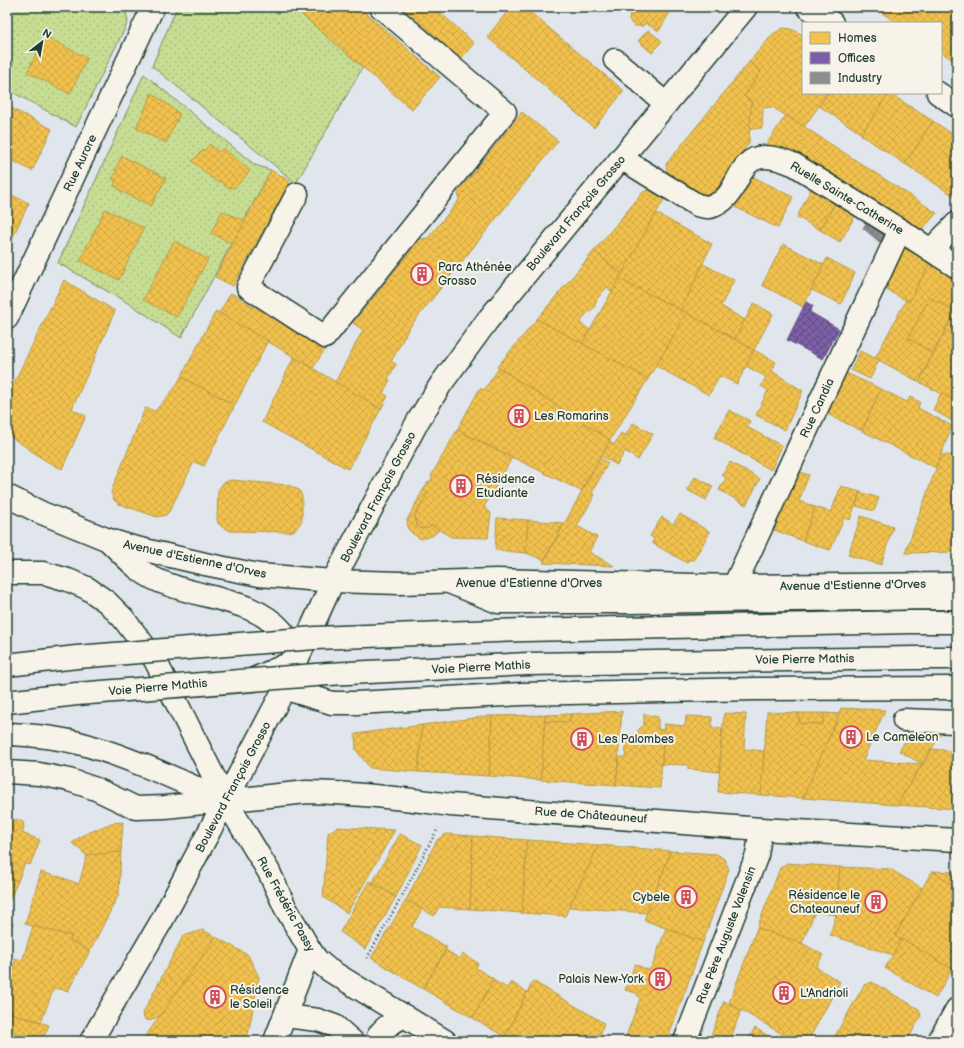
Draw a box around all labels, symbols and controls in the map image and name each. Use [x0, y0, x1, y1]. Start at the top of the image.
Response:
north arrow [22, 22, 62, 62]
legend [802, 22, 942, 94]
text: N [40, 26, 54, 42]
text: Homes [838, 31, 877, 46]
text: Offices [838, 51, 875, 66]
text: Industry [838, 71, 883, 86]
street label: Rue Aurore [61, 132, 100, 194]
street label: Boulevard François Grosso [524, 152, 629, 274]
street label: Ruelle Sainte-Catherine [787, 159, 906, 238]
place label: Parc Athénée Grosso [438, 260, 512, 289]
building icon: Parc Athénée Grosso [409, 261, 435, 287]
street label: Rue Candia [797, 376, 838, 440]
building icon: Les Romarins [506, 403, 532, 429]
place label: Les Romarins [534, 409, 609, 424]
street label: Boulevard François Grosso [337, 429, 420, 565]
place label: Résidence Etudiante [476, 472, 535, 501]
building icon: Résidence Etudiante [448, 473, 474, 499]
street label: Avenue d'Estienne d'Orves [122, 537, 268, 582]
street label: Avenue d'Estienne d'Orves [456, 576, 602, 591]
street label: Avenue d'Estienne d'Orves [780, 577, 926, 594]
street label: Voie Pierre Mathis [755, 651, 855, 668]
street label: Voie Pierre Mathis [431, 657, 531, 678]
street label: Voie Pierre Mathis [108, 676, 208, 699]
street label: Boulevard François Grosso [192, 719, 275, 855]
building icon: Le Cameleon [838, 724, 864, 750]
building icon: Les Palombes [569, 726, 595, 752]
place label: Le Cameleon [866, 730, 939, 745]
place label: Les Palombes [598, 732, 674, 747]
street label: Rue de Châteauneuf [534, 804, 648, 827]
street label: Rue Frédéric Passy [253, 854, 318, 955]
street label: Rue Père Auguste Valensin [693, 864, 760, 1006]
building icon: Cybele [673, 884, 699, 910]
place label: Résidence le Chateauneuf [788, 888, 860, 917]
building icon: Résidence le Chateauneuf [863, 889, 889, 915]
place label: Cybele [632, 890, 670, 905]
building icon: Palais New-York [647, 966, 673, 992]
place label: Palais New-York [558, 972, 644, 987]
building icon: L'Andrioli [771, 980, 797, 1006]
place label: Résidence le Soleil [230, 983, 289, 1012]
building icon: Résidence le Soleil [202, 984, 228, 1010]
place label: L'Andrioli [800, 986, 849, 1001]

